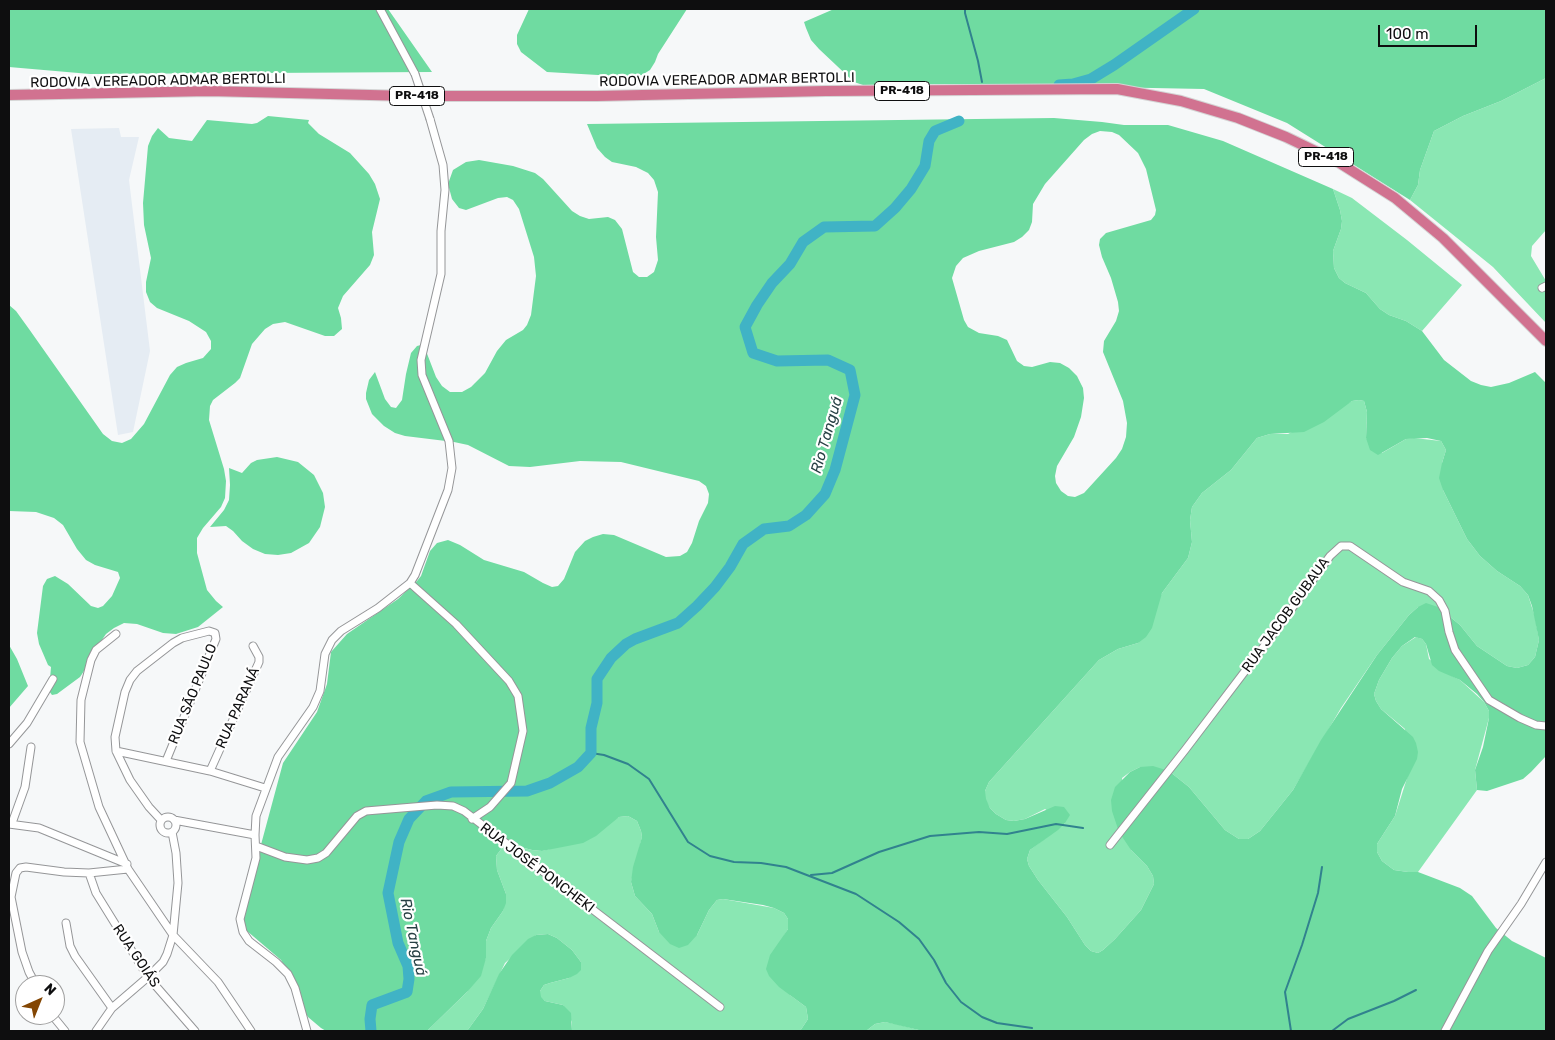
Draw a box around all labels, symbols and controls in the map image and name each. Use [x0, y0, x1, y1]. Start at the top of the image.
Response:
scale bar [1380, 15, 1479, 47]
text: 100 m [1386, 25, 1428, 43]
street label: RODOVIA VEREADOR ADMAR BERTOLLI [599, 69, 855, 91]
street label: RODOVIA VEREADOR ADMAR BERTOLLI [30, 70, 286, 92]
road number: PR-418 [874, 82, 930, 100]
road number: PR-418 [390, 86, 444, 105]
road number: PR-418 [1298, 148, 1354, 166]
water label: Rio Tanguá [807, 395, 847, 475]
street label: RUA JACOB GUBAUA [1239, 554, 1333, 676]
street label: RUA SÃO PAULO [165, 641, 221, 747]
street label: RUA PARANÁ [213, 665, 263, 751]
street label: RUA JOSÉ PONCHEKI [477, 820, 597, 916]
water label: Rio Tanguá [396, 896, 430, 978]
street label: RUA GOIÁS [109, 921, 163, 991]
north arrow [15, 975, 65, 1025]
text: N [41, 980, 60, 999]

